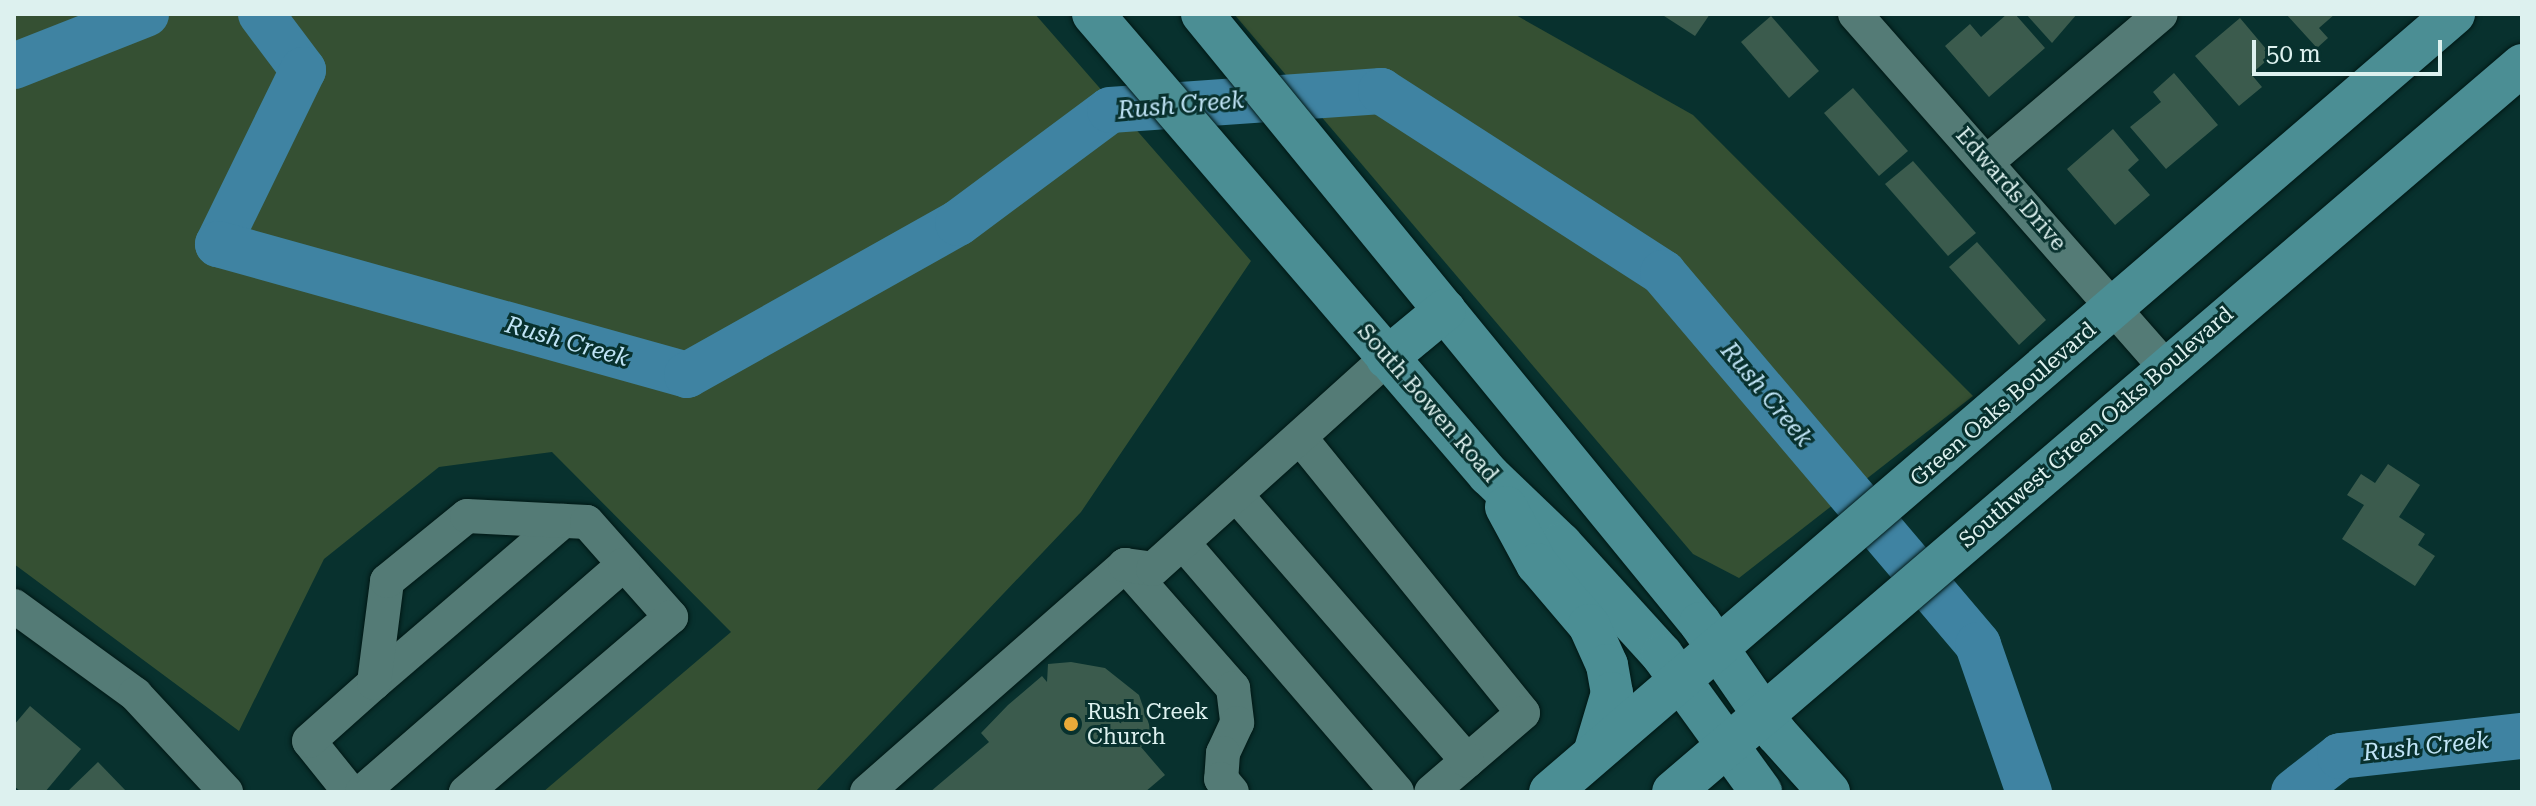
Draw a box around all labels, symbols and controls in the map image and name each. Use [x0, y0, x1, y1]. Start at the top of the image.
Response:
scale bar [2256, 24, 2446, 74]
text: 50 m [2266, 40, 2321, 68]
water label: Rush Creek [1117, 86, 1245, 126]
street label: Edwards Drive [1950, 122, 2072, 256]
street label: Southwest Green Oaks Boulevard [1954, 301, 2238, 553]
water label: Rush Creek [502, 311, 632, 373]
street label: Green Oaks Boulevard [1905, 316, 2101, 492]
street label: South Bowen Road [1352, 319, 1504, 487]
water label: Rush Creek [1714, 337, 1818, 453]
place label: Rush Creek Church [1087, 698, 1209, 750]
marker: Rush Creek Church [1062, 715, 1080, 733]
water label: Rush Creek [2361, 726, 2491, 768]

